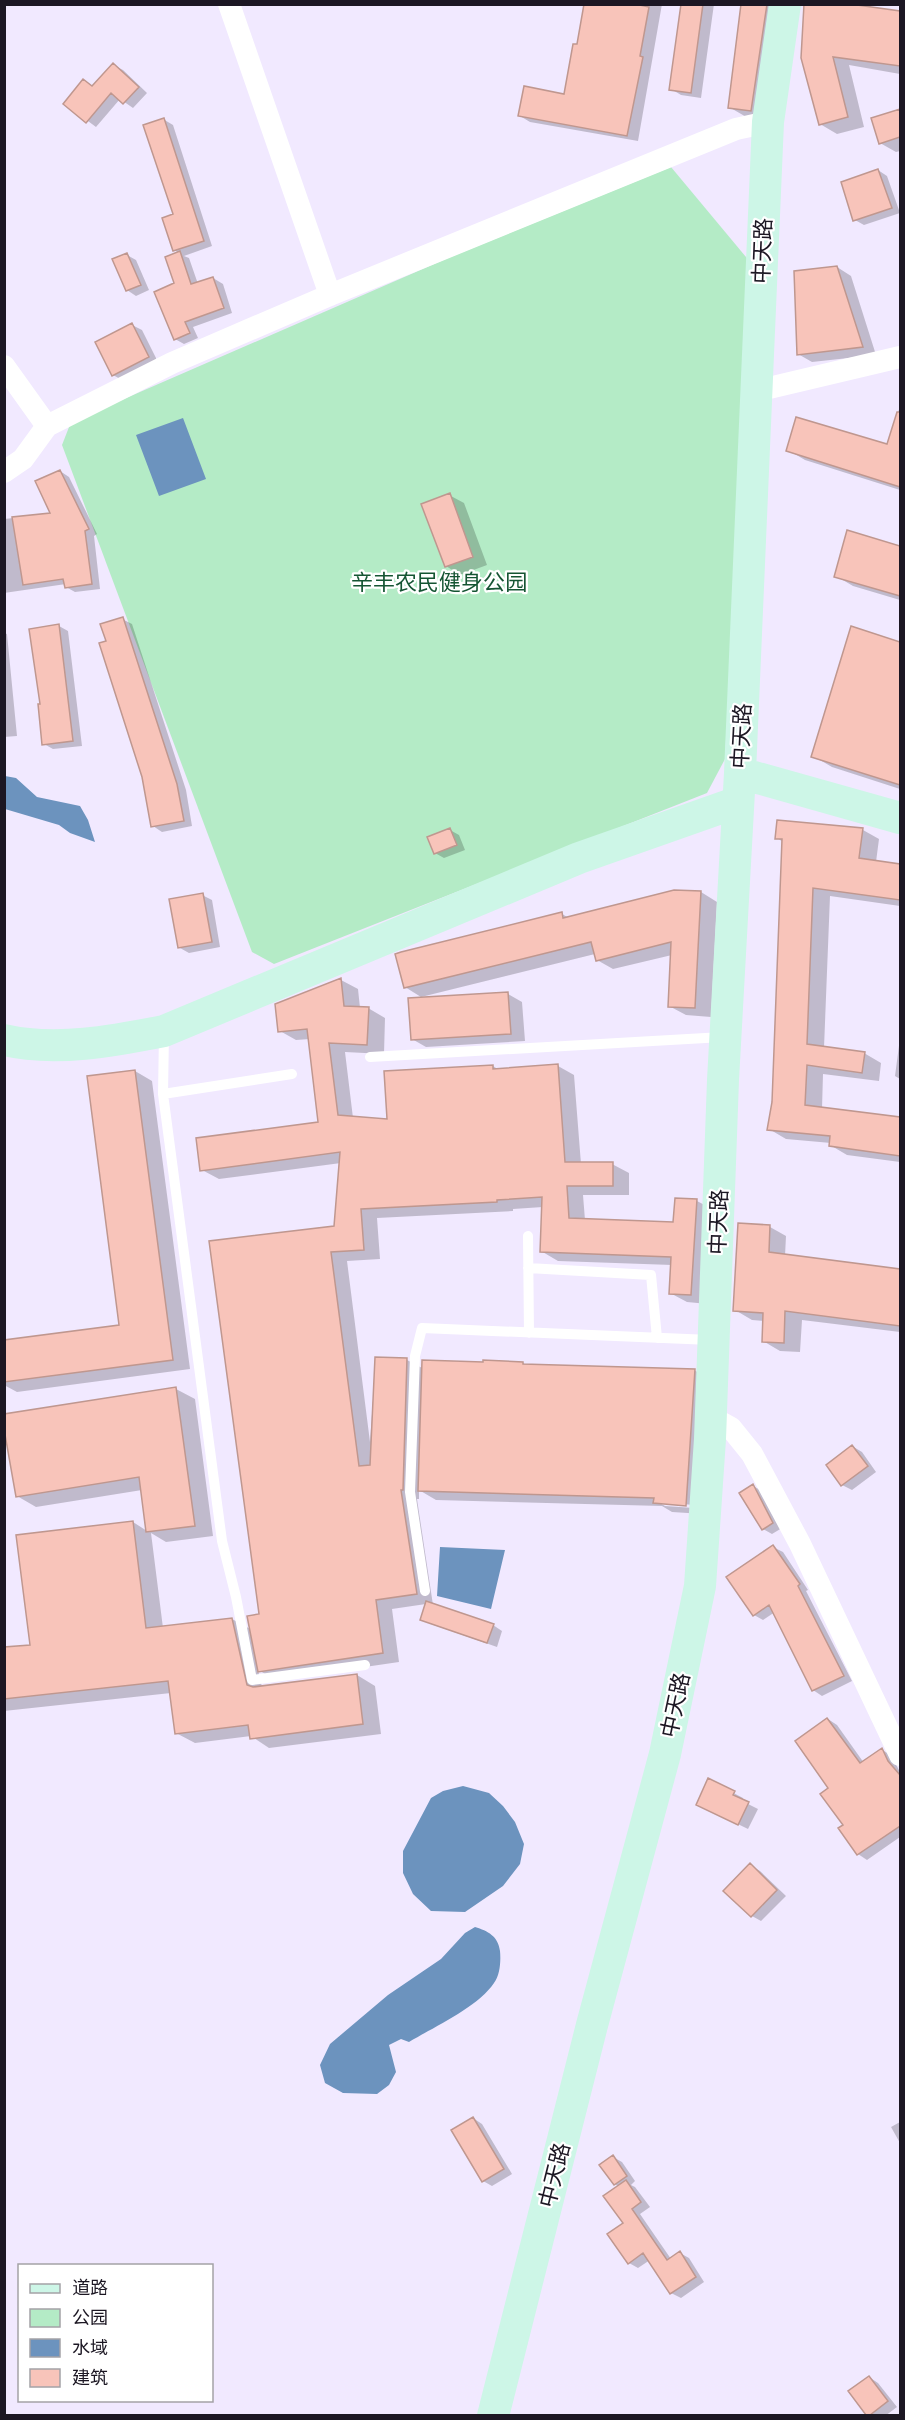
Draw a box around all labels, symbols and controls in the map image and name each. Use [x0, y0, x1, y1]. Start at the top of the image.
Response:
street label: 中天路 [745, 217, 779, 285]
park label: 辛丰农民健身公园 [351, 566, 527, 598]
street label: 中天路 [723, 702, 759, 770]
street label: 中天路 [701, 1188, 735, 1256]
street label: 中天路 [652, 1669, 698, 1741]
street label: 中天路 [530, 2139, 578, 2211]
legend [18, 2264, 213, 2402]
text: 道路 [72, 2275, 108, 2301]
text: 公园 [72, 2305, 108, 2331]
text: 水域 [72, 2335, 108, 2361]
text: 建筑 [72, 2365, 108, 2391]

